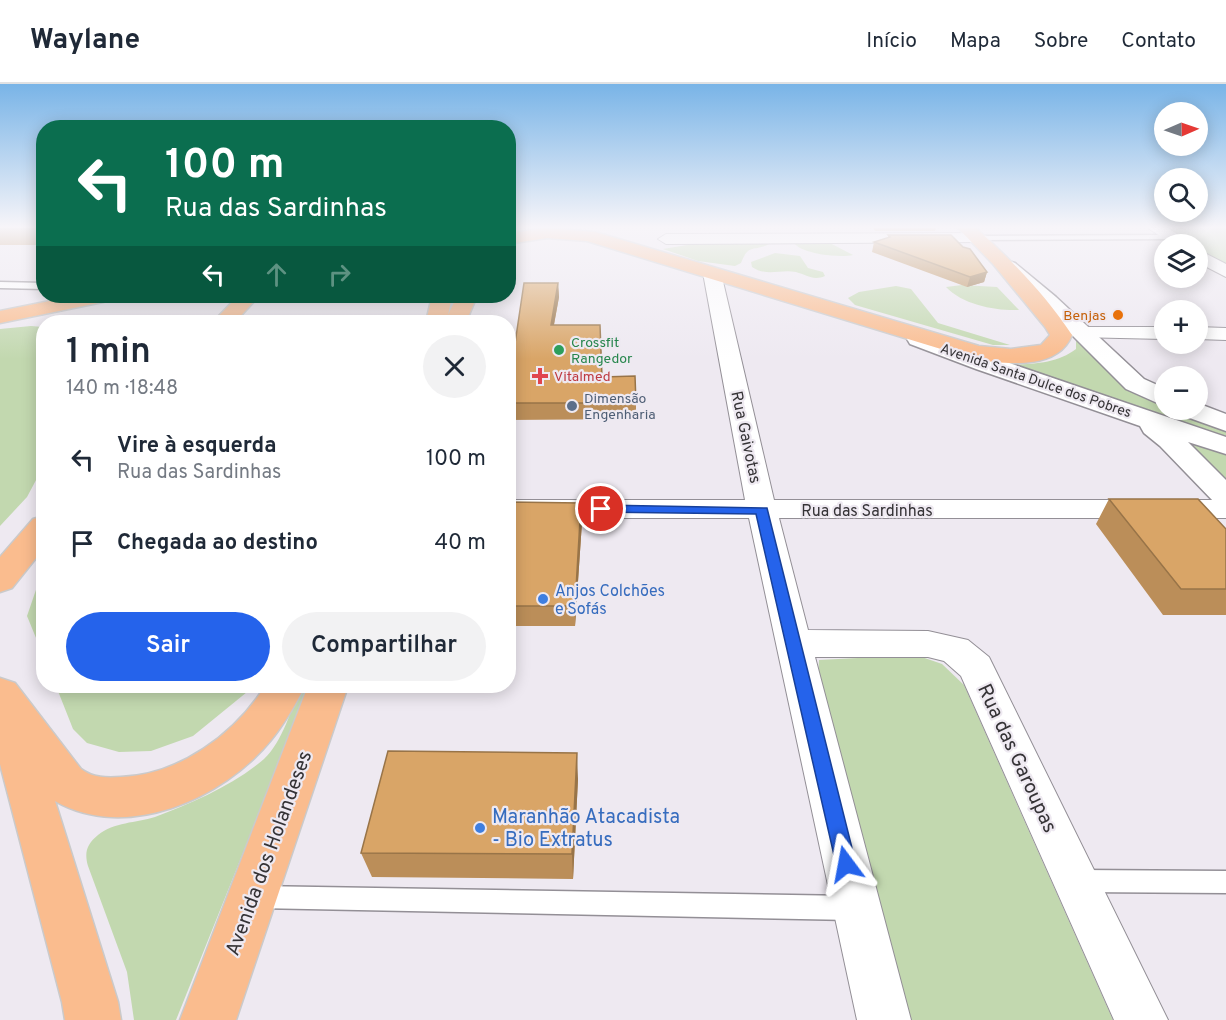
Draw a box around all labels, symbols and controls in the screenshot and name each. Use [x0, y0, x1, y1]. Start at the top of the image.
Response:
text: Waylane [30, 23, 140, 59]
text: Início [866, 28, 917, 55]
text: Mapa [950, 28, 1001, 55]
text: Sobre [1034, 28, 1088, 55]
text: Contato [1121, 28, 1196, 55]
north arrow [1154, 102, 1208, 156]
map controls [1154, 102, 1208, 420]
text: 100 m [165, 140, 284, 193]
icon: left [66, 144, 144, 222]
button: search [1154, 168, 1208, 222]
text: Rua das Sardinhas [165, 192, 387, 226]
button: layers [1154, 234, 1208, 288]
icon: left [197, 258, 230, 291]
icon: ahead [260, 258, 293, 291]
icon: right [323, 258, 356, 291]
button: + [1154, 300, 1208, 354]
place label: Benjas [1063, 308, 1106, 325]
marker: Benjas [1111, 308, 1125, 322]
text: 1 min [66, 330, 151, 376]
button: close [423, 335, 486, 398]
place label: Crossfit Rangedor [571, 335, 633, 368]
street label: Avenida Santa Dulce dos Pobres [938, 341, 1133, 422]
marker: Crossfit Rangedor [552, 343, 566, 357]
button: − [1154, 366, 1208, 420]
marker: Vitalmed [531, 367, 549, 385]
place label: Vitalmed [554, 369, 611, 386]
text: 140 m · 18:48 [66, 376, 178, 402]
street label: Rua Gaivotas [726, 389, 765, 485]
place label: Dimensão Engenharia [584, 391, 656, 424]
marker: Dimensão Engenharia [565, 399, 579, 413]
text: Vire à esquerda [117, 433, 276, 460]
icon: left [66, 443, 99, 476]
text: 100 m [426, 446, 486, 473]
text: Rua das Sardinhas [117, 460, 281, 486]
pin [575, 483, 626, 534]
icon: arrive [584, 492, 617, 525]
street label: Rua das Sardinhas [801, 502, 933, 522]
icon: arrive [66, 527, 99, 560]
text: Chegada ao destino [117, 530, 318, 557]
text: 40 m [434, 530, 486, 557]
place label: Anjos Colchões e Sofás [555, 582, 665, 620]
marker: Anjos Colchões e Sofás [536, 592, 550, 606]
button: Sair [66, 612, 270, 681]
button: Compartilhar [282, 612, 486, 681]
street label: Rua das Garoupas [970, 680, 1062, 837]
street label: Avenida dos Holandeses [221, 748, 319, 960]
place label: Maranhão Atacadista - Bio Extratus [492, 805, 680, 854]
marker: Maranhão Atacadista - Bio Extratus [473, 821, 487, 835]
position arrow [814, 832, 878, 896]

